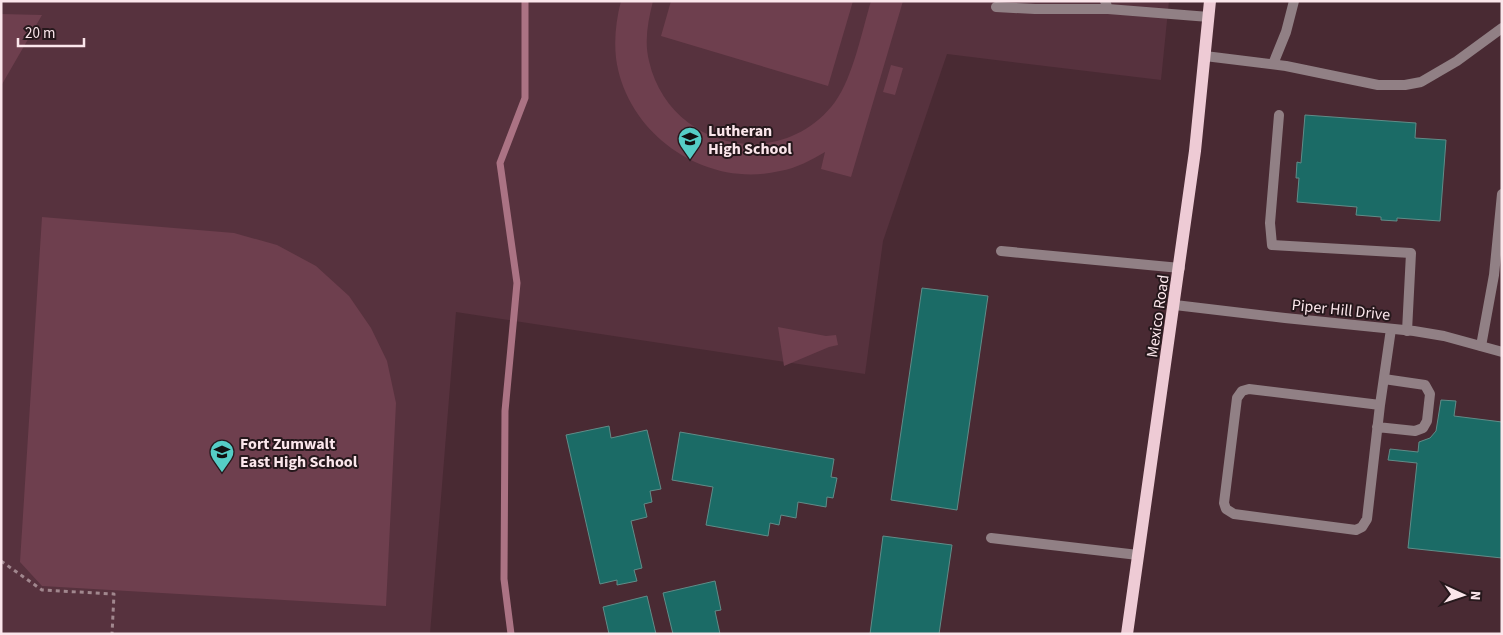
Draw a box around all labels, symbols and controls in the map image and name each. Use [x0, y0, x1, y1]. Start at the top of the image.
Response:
scale bar [18, 15, 84, 47]
text: 20 m [25, 23, 55, 44]
place label: Lutheran High School [708, 120, 792, 160]
school or university icon: Lutheran High School [677, 126, 703, 160]
street label: Mexico Road [1141, 273, 1175, 359]
street label: Piper Hill Drive [1291, 294, 1391, 326]
place label: Fort Zumwalt East High School [240, 433, 358, 473]
school or university icon: Fort Zumwalt East High School [209, 439, 235, 473]
north arrow [1438, 570, 1488, 620]
text: N [1465, 590, 1485, 601]

